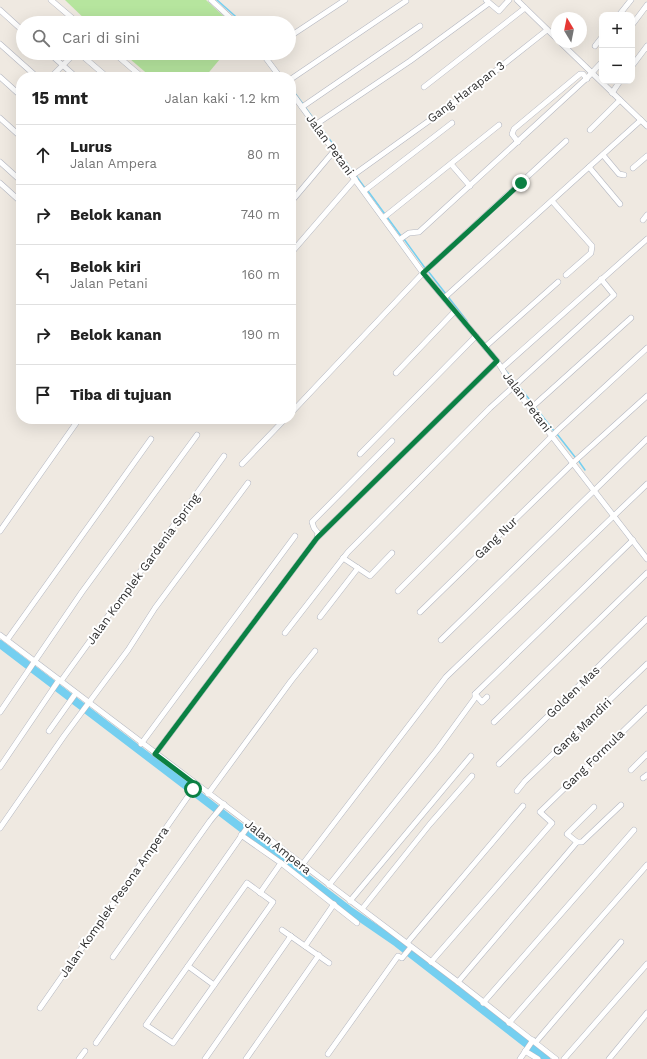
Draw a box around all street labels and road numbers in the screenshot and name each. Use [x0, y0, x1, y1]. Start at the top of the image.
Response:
street label: Gang Harapan 3 [425, 58, 507, 126]
street label: Jalan Petani [303, 112, 357, 178]
street label: Jalan Petani [500, 369, 554, 435]
street label: Jalan Komplek Gardenia Spring [84, 490, 203, 647]
street label: Gang Nur [472, 514, 520, 562]
street label: Golden Mas [543, 663, 603, 721]
street label: Gang Mandiri [550, 695, 614, 759]
street label: Gang Formula [559, 727, 627, 793]
street label: Jalan Ampera [242, 817, 314, 877]
street label: Jalan Komplek Pesona Ampera [56, 824, 172, 980]

